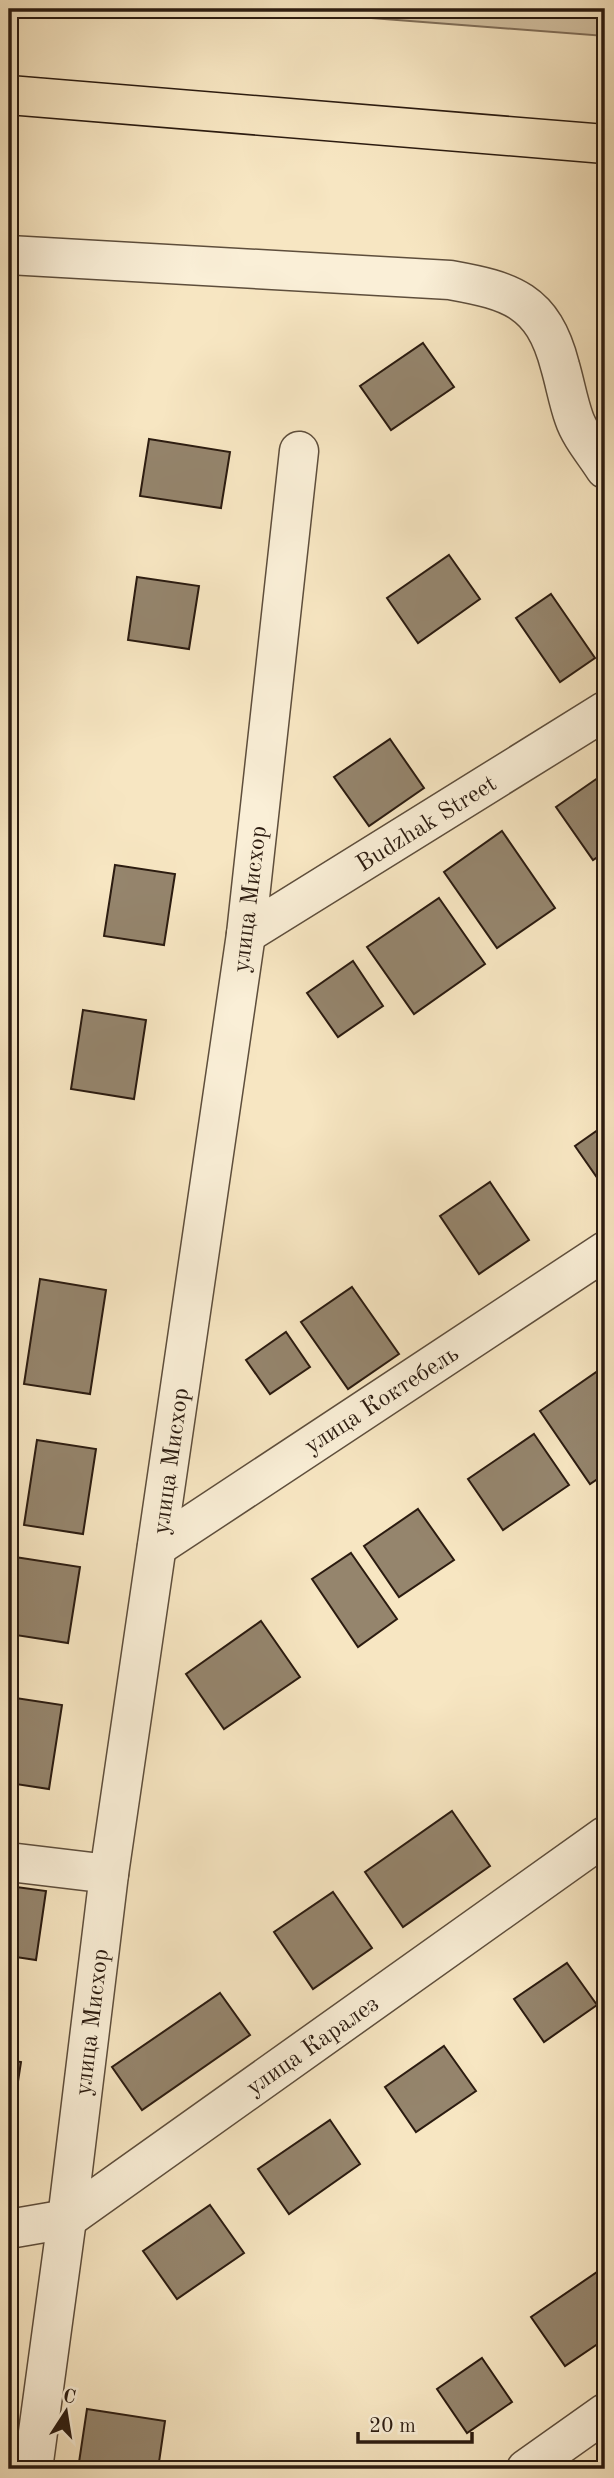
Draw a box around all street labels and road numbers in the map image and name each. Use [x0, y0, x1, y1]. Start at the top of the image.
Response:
street label: Budzhak Street [353, 772, 501, 877]
street label: улица Мисхор [230, 824, 272, 974]
street label: улица Коктебель [301, 1342, 463, 1459]
street label: улица Мисхор [150, 1386, 194, 1536]
street label: улица Мисхор [72, 1947, 114, 2097]
street label: улица Каралез [243, 1992, 384, 2101]

